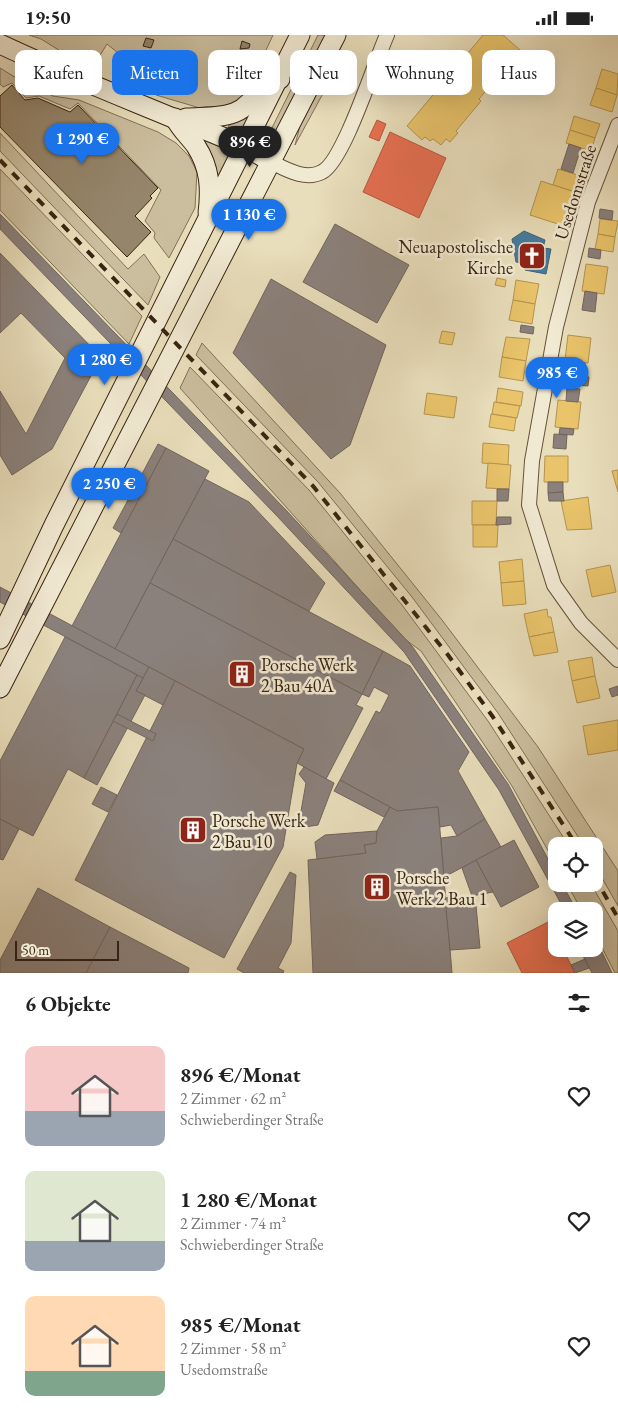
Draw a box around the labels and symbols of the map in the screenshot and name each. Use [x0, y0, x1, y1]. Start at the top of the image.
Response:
pin: 1 290 € [36, 123, 128, 165]
pin: 896 € [215, 125, 285, 168]
street label: Usedomstraße [549, 142, 601, 242]
pin: 1 130 € [203, 199, 295, 241]
place label: Neuapostolische Kirche [399, 235, 513, 279]
church icon: Neuapostolische Kirche [517, 241, 547, 271]
pin: 1 280 € [59, 343, 151, 386]
pin: 985 € [522, 357, 592, 399]
pin: 2 250 € [63, 467, 155, 510]
place label: Porsche Werk 2 Bau 40A [261, 653, 355, 697]
building icon: Porsche Werk 2 Bau 40A [227, 659, 257, 689]
place label: Porsche Werk 2 Bau 10 [212, 809, 306, 853]
building icon: Porsche Werk 2 Bau 10 [178, 815, 208, 845]
place label: Porsche Werk 2 Bau 1 [396, 866, 487, 910]
building icon: Porsche Werk 2 Bau 1 [362, 872, 392, 902]
scale bar [15, 938, 119, 961]

